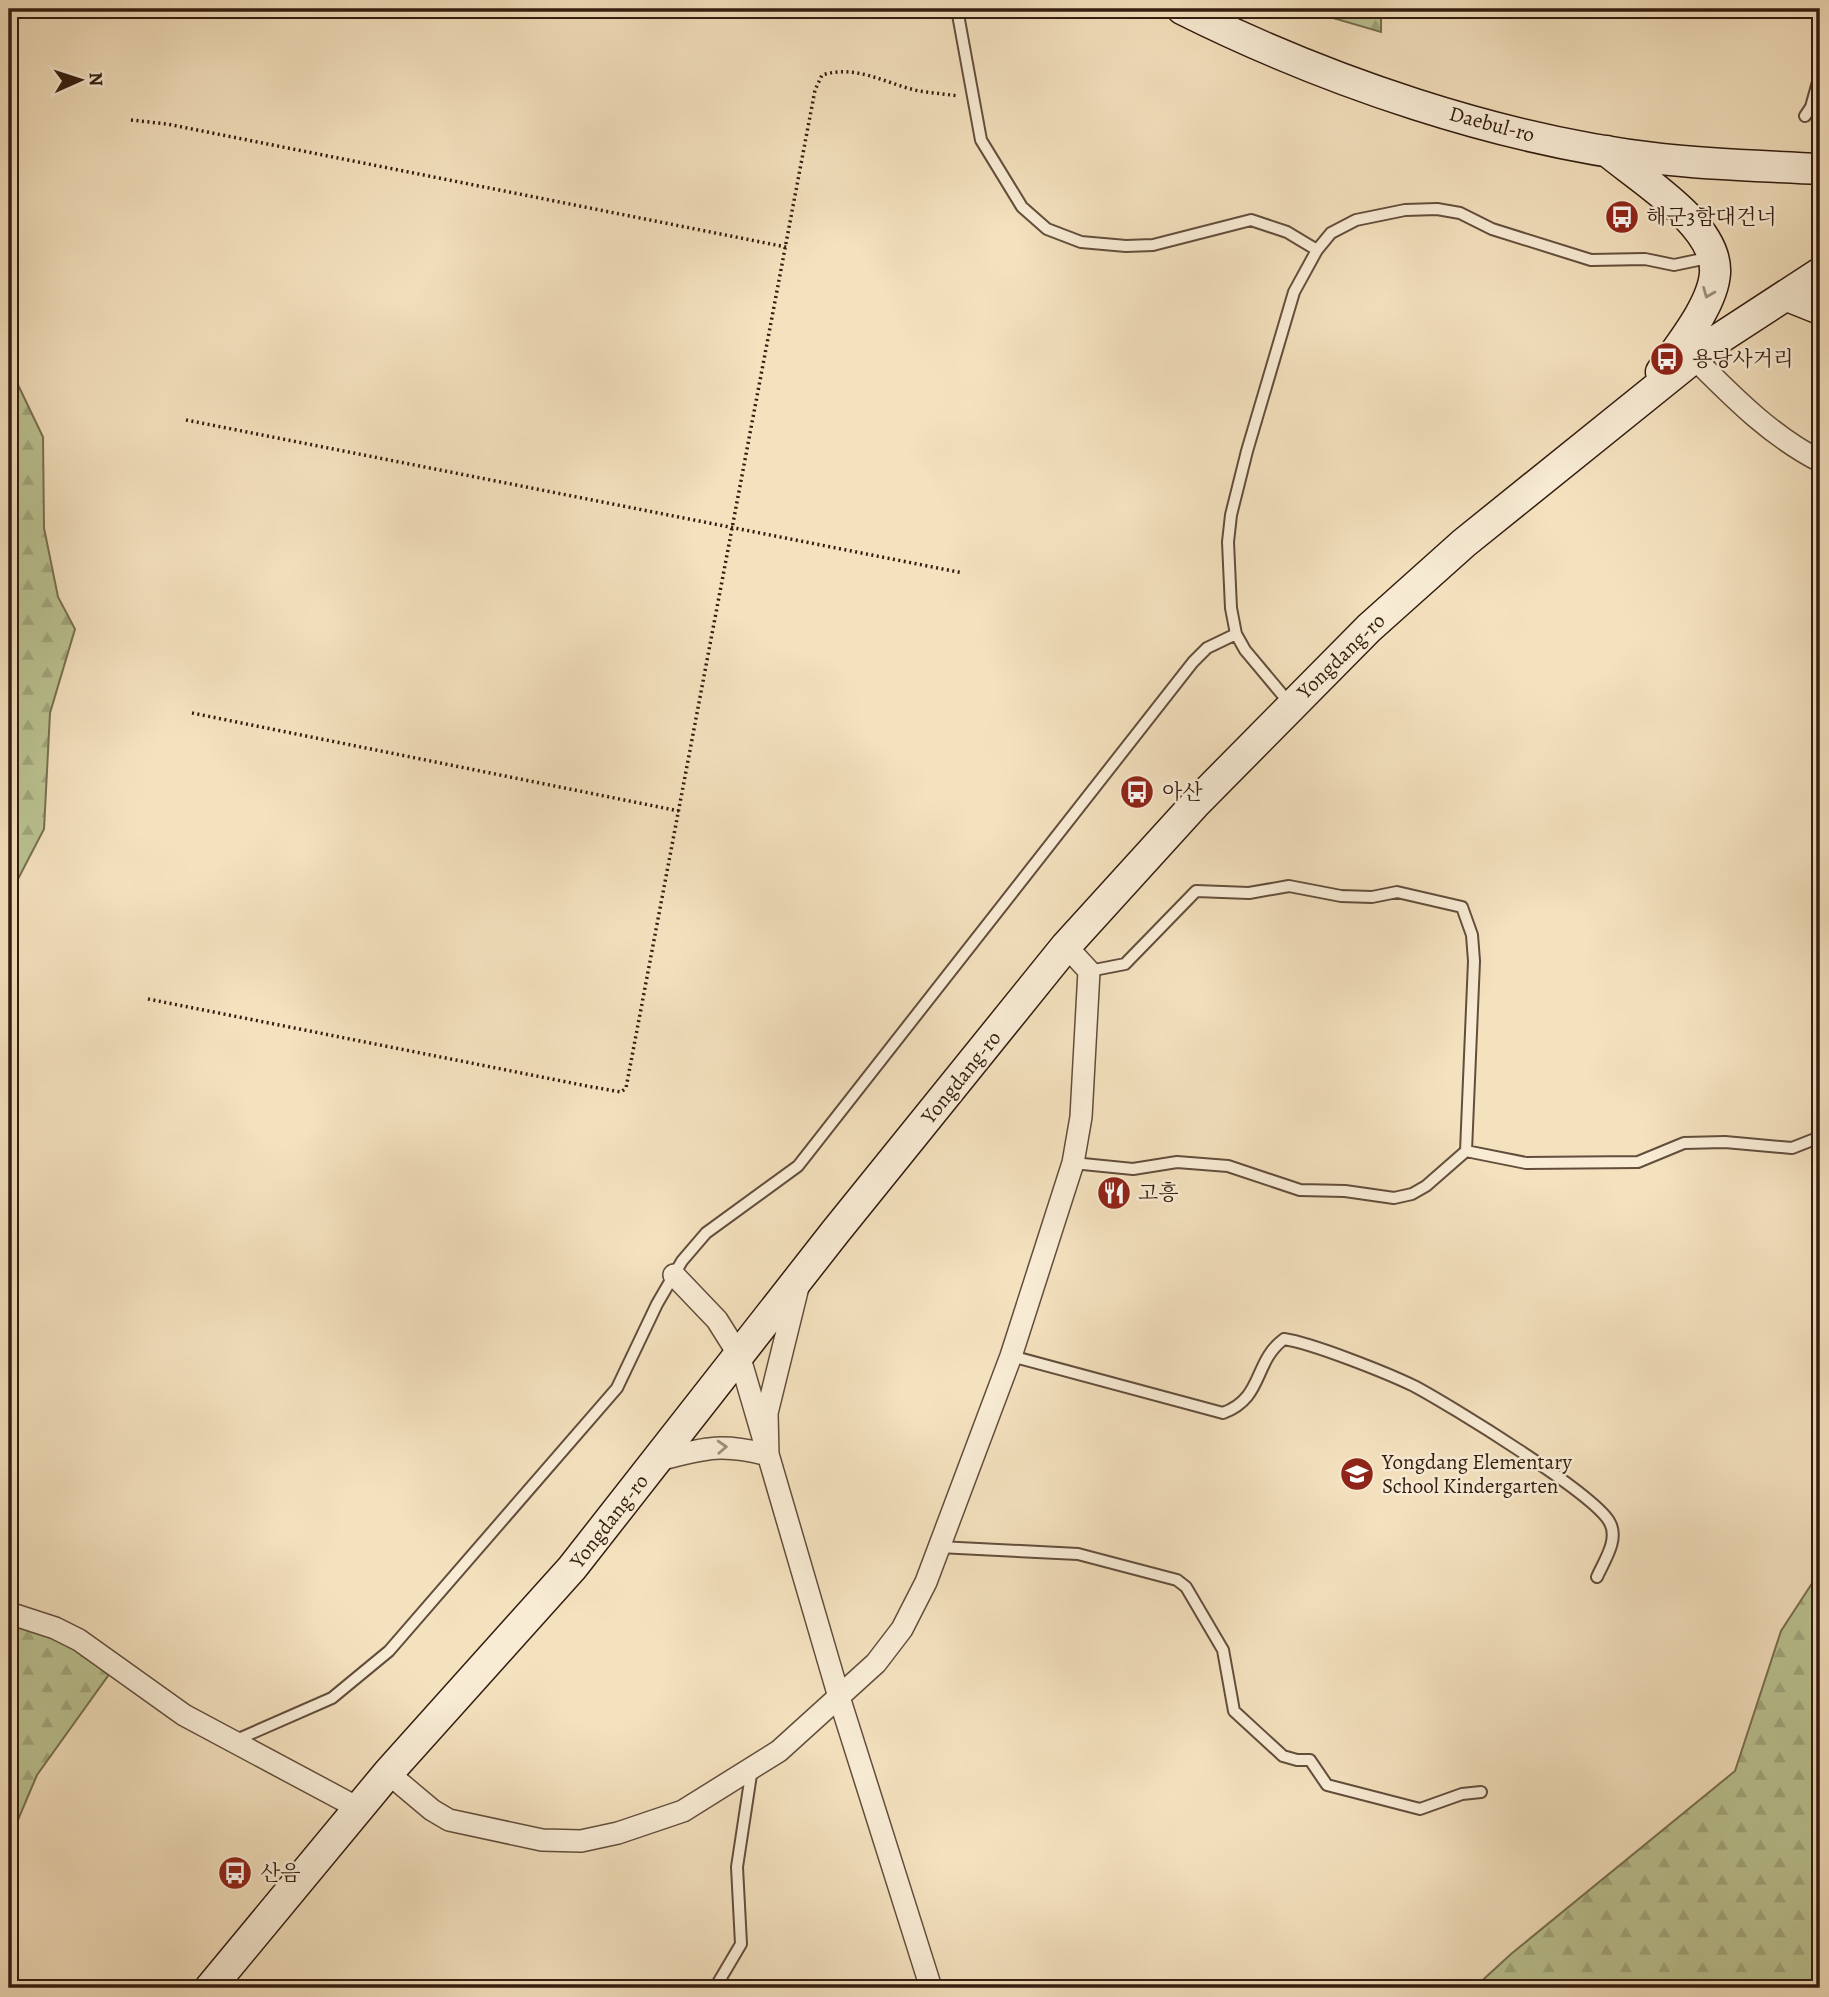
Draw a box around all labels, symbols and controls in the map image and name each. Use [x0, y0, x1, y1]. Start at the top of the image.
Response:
north arrow [46, 46, 116, 116]
text: N [83, 72, 109, 87]
street label: Daebul-ro [1446, 99, 1538, 149]
bus stop icon: 해군3함대건너 [1603, 198, 1641, 236]
place label: 해군3함대건너 [1646, 203, 1776, 231]
one-way arrow [1702, 286, 1716, 299]
bus stop icon: 용당사거리 [1648, 340, 1686, 378]
place label: 용당사거리 [1692, 345, 1793, 373]
street label: Yongdang-ro [1290, 607, 1391, 706]
bus stop icon: 아산 [1118, 773, 1156, 811]
place label: 아산 [1162, 778, 1203, 806]
street label: Yongdang-ro [914, 1025, 1007, 1130]
restaurant icon: 고흥 [1095, 1174, 1133, 1212]
place label: 고흥 [1138, 1179, 1179, 1207]
one-way arrow [716, 1440, 727, 1455]
place label: Yongdang Elementary School Kindergarten [1381, 1448, 1573, 1500]
school or university icon: Yongdang Elementary School Kindergarten [1338, 1455, 1376, 1493]
street label: Yongdang-ro [563, 1468, 655, 1575]
bus stop icon: 산음 [216, 1854, 254, 1892]
place label: 산음 [260, 1859, 301, 1887]

